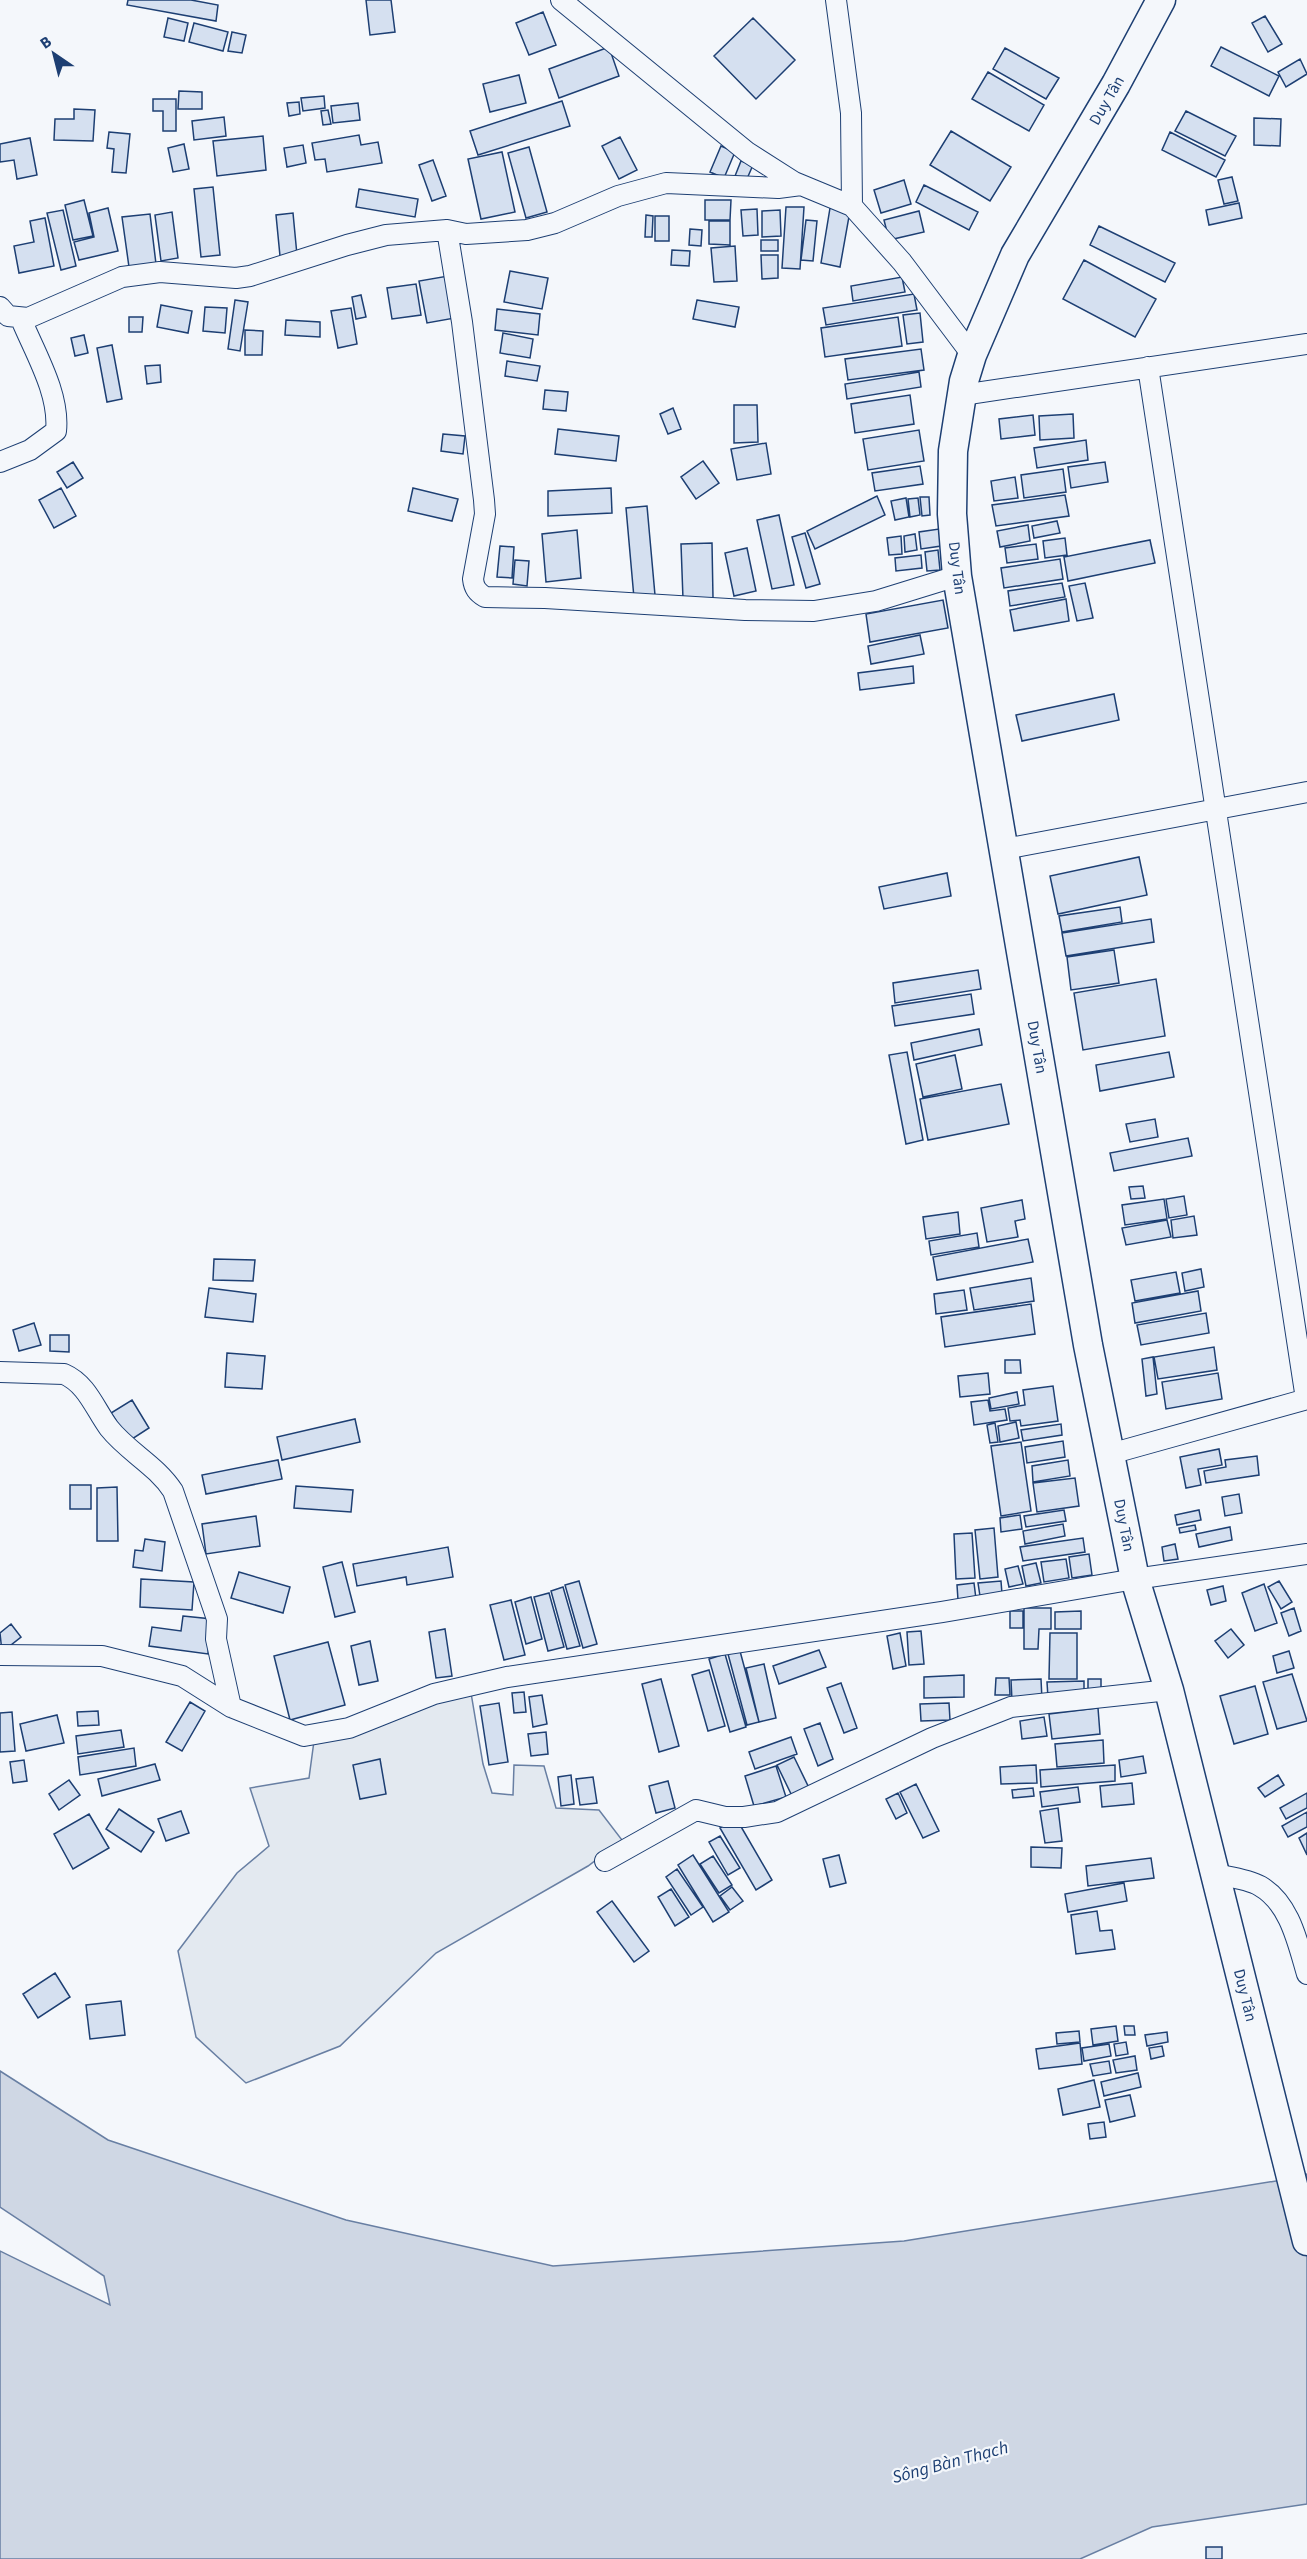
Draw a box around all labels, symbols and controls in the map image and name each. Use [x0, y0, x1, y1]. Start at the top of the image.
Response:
north arrow [24, 24, 84, 84]
text: B [36, 31, 57, 54]
street label: Duy Tân [1084, 72, 1130, 129]
street label: Duy Tân [943, 540, 971, 596]
street label: Duy Tân [1022, 1019, 1052, 1075]
street label: Duy Tân [1108, 1497, 1140, 1554]
street label: Duy Tân [1228, 1967, 1262, 2024]
water label: Sông Bàn Thạch [889, 2435, 1011, 2490]

